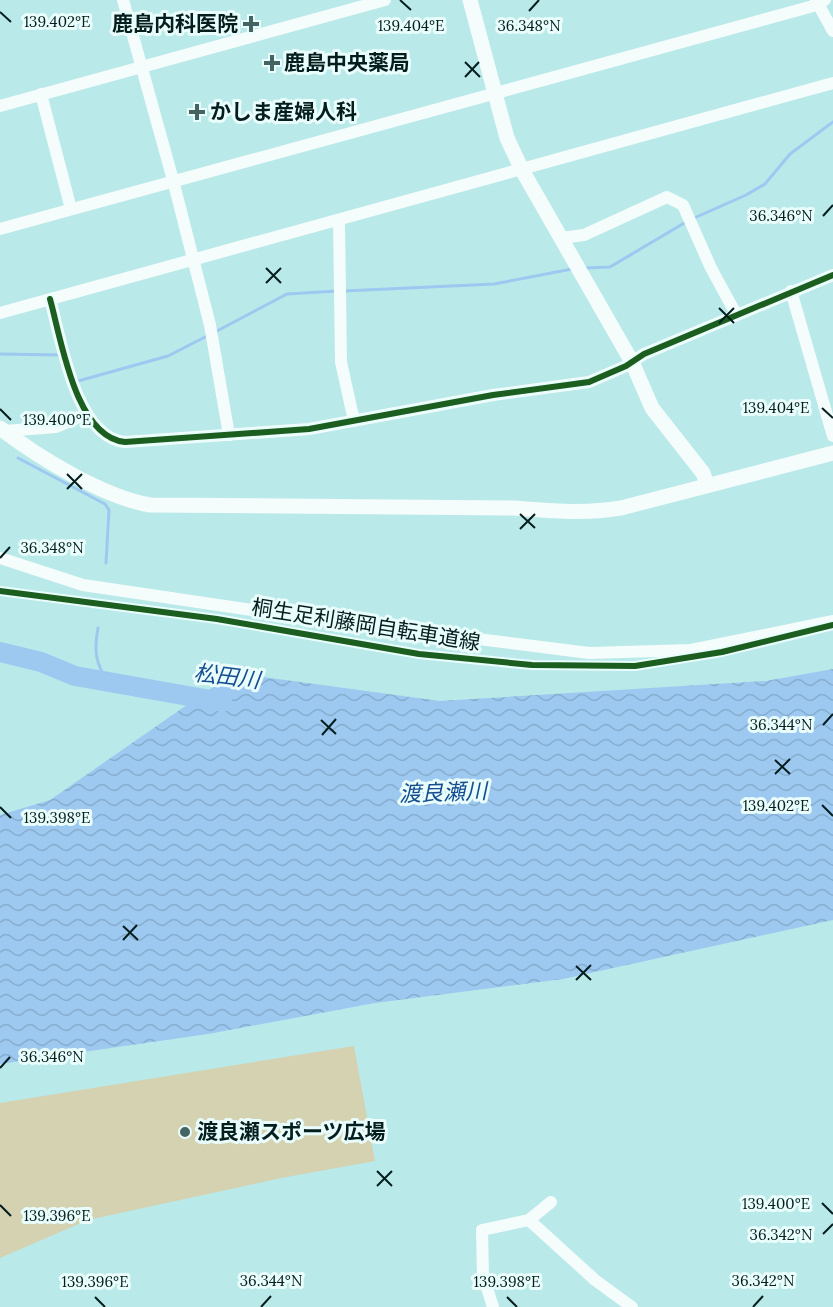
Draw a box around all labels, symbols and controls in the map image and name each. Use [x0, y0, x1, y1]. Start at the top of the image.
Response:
place label: 鹿島内科医院 [112, 10, 238, 37]
text: 139.402°E [24, 12, 90, 31]
marker: 鹿島内科医院 [242, 15, 260, 33]
text: 139.404°E [378, 16, 444, 35]
text: 36.348°N [497, 16, 561, 35]
place label: 鹿島中央薬局 [284, 49, 410, 76]
marker: 鹿島中央薬局 [265, 56, 279, 70]
place label: かしま産婦人科 [210, 98, 357, 125]
marker: かしま産婦人科 [188, 103, 206, 121]
text: 36.346°N [749, 206, 813, 225]
text: 139.404°E [743, 398, 809, 417]
text: 139.400°E [23, 410, 91, 429]
text: 36.348°N [20, 538, 84, 557]
street label: 桐生足利藤岡自転車道線 [250, 593, 482, 656]
water label: 松田川 [193, 658, 263, 694]
text: 36.344°N [750, 715, 812, 734]
water label: 渡良瀬川 [399, 776, 489, 808]
text: 139.402°E [743, 796, 809, 815]
text: 139.398°E [24, 808, 90, 827]
text: 36.346°N [20, 1047, 84, 1066]
place label: 渡良瀬スポーツ広場 [197, 1118, 386, 1145]
marker: 渡良瀬スポーツ広場 [178, 1125, 192, 1139]
text: 139.400°E [742, 1194, 810, 1213]
text: 139.396°E [23, 1206, 91, 1225]
text: 36.342°N [750, 1225, 812, 1244]
text: 36.344°N [240, 1271, 302, 1290]
text: 36.342°N [732, 1271, 794, 1290]
text: 139.396°E [61, 1272, 129, 1291]
text: 139.398°E [474, 1272, 540, 1291]

